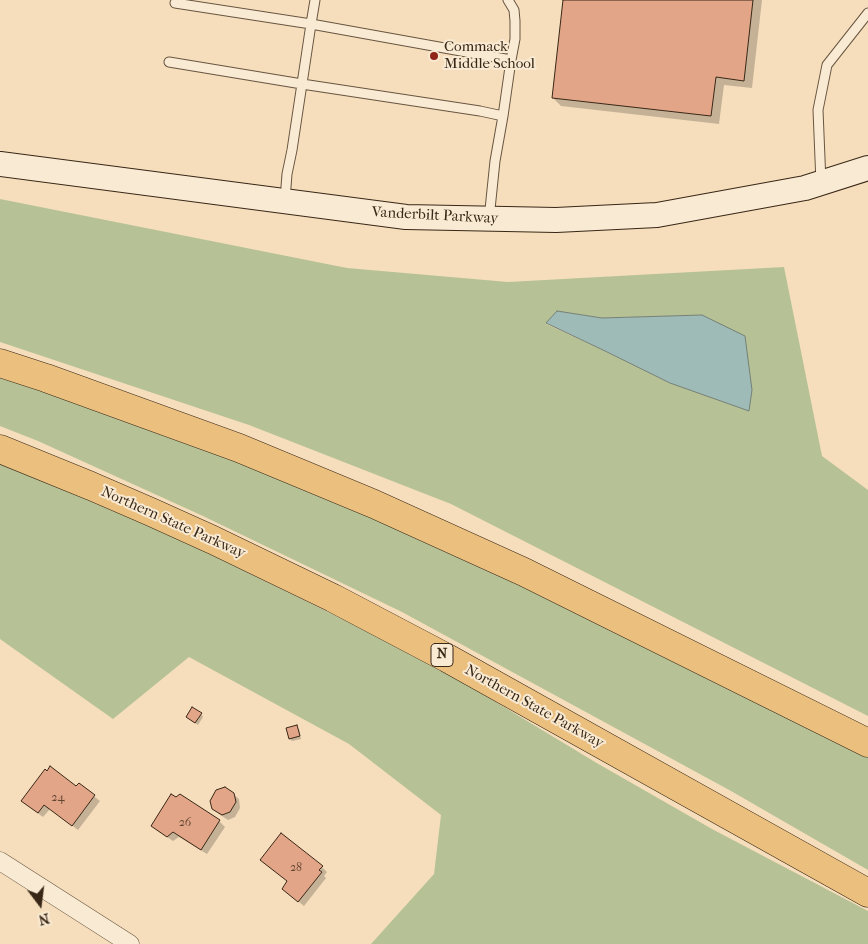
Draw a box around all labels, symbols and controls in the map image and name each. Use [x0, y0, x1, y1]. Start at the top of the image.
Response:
place label: Commack Middle School [444, 38, 535, 73]
marker: Commack Middle School [428, 50, 440, 62]
street label: Vanderbilt Parkway [371, 204, 499, 228]
street label: Northern State Parkway [98, 483, 248, 563]
road number: N [431, 644, 453, 666]
street label: Northern State Parkway [461, 661, 607, 753]
house number: 24 [51, 791, 65, 805]
house number: 26 [179, 816, 191, 830]
house number: 28 [290, 861, 302, 875]
north arrow [15, 879, 65, 929]
text: N [37, 909, 51, 929]

